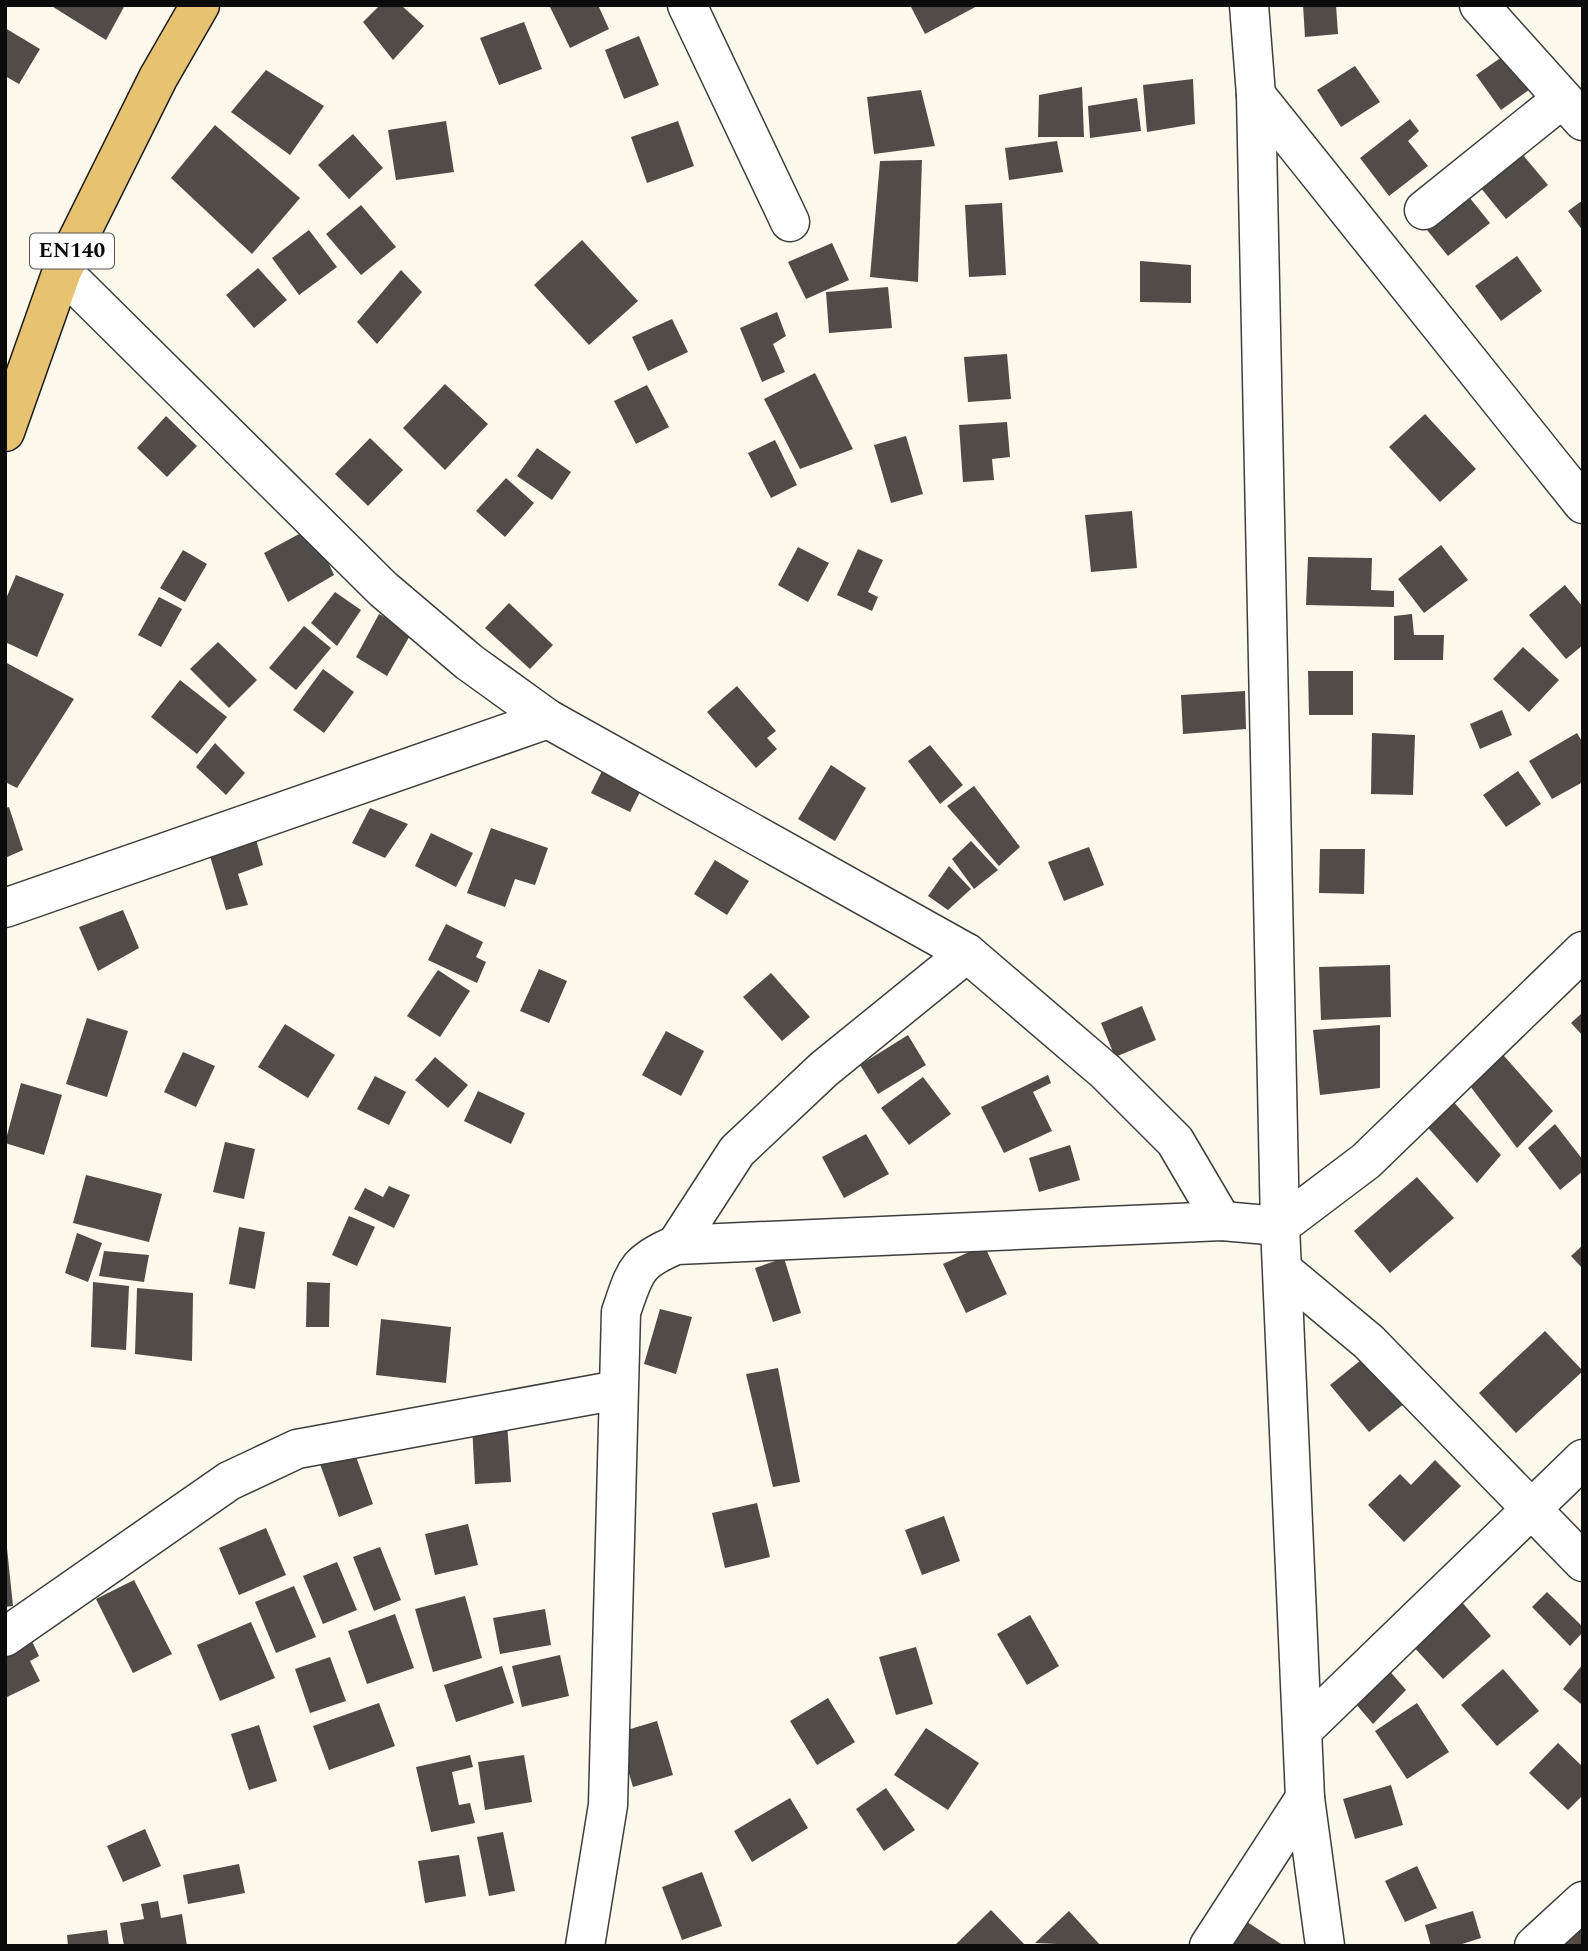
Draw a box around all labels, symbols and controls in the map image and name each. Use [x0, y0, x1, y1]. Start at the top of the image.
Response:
road number: EN140 [30, 233, 114, 268]

